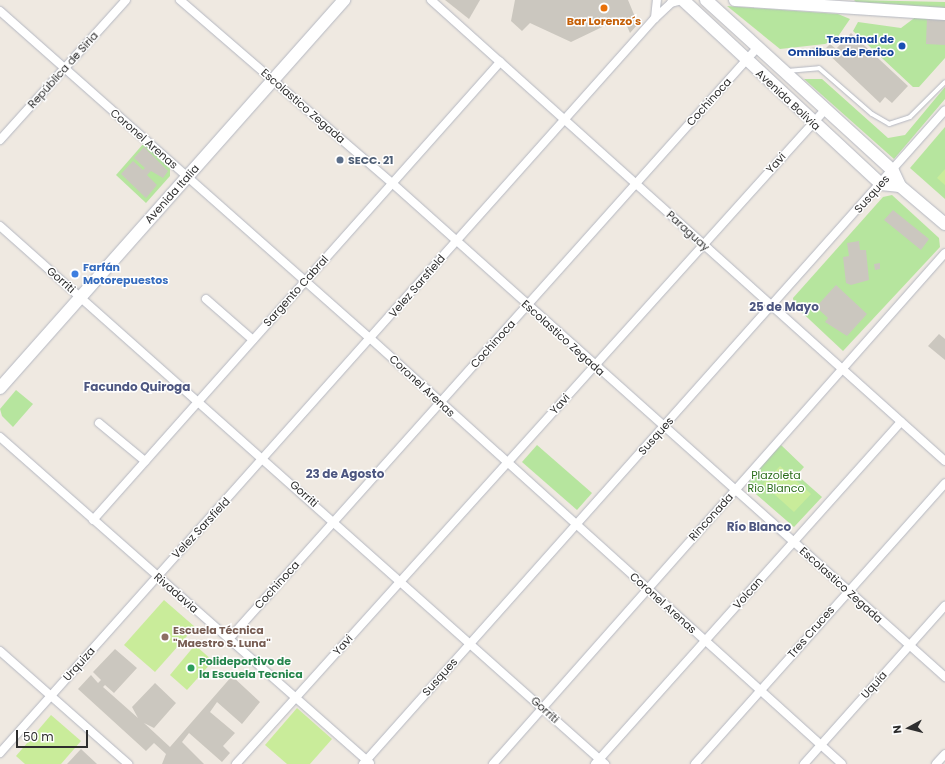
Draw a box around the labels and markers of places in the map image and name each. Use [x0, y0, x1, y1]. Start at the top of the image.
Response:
marker: Bar Lorenzo´s [599, 3, 609, 13]
place label: Bar Lorenzo´s [567, 14, 641, 28]
place label: Terminal de Omnibus de Perico [788, 33, 894, 59]
marker: Terminal de Omnibus de Perico [897, 41, 907, 51]
place label: SECC. 21 [348, 153, 393, 167]
marker: SECC. 21 [335, 155, 345, 165]
place label: Farfán Motorepuestos [83, 261, 168, 287]
marker: Farfán Motorepuestos [70, 269, 80, 279]
place label: Escuela Técnica "Maestro S. Luna" [173, 624, 271, 650]
marker: Escuela Técnica "Maestro S. Luna" [160, 632, 170, 642]
place label: Polideportivo de la Escuela Tecnica [199, 655, 303, 681]
marker: Polideportivo de la Escuela Tecnica [186, 663, 196, 673]

